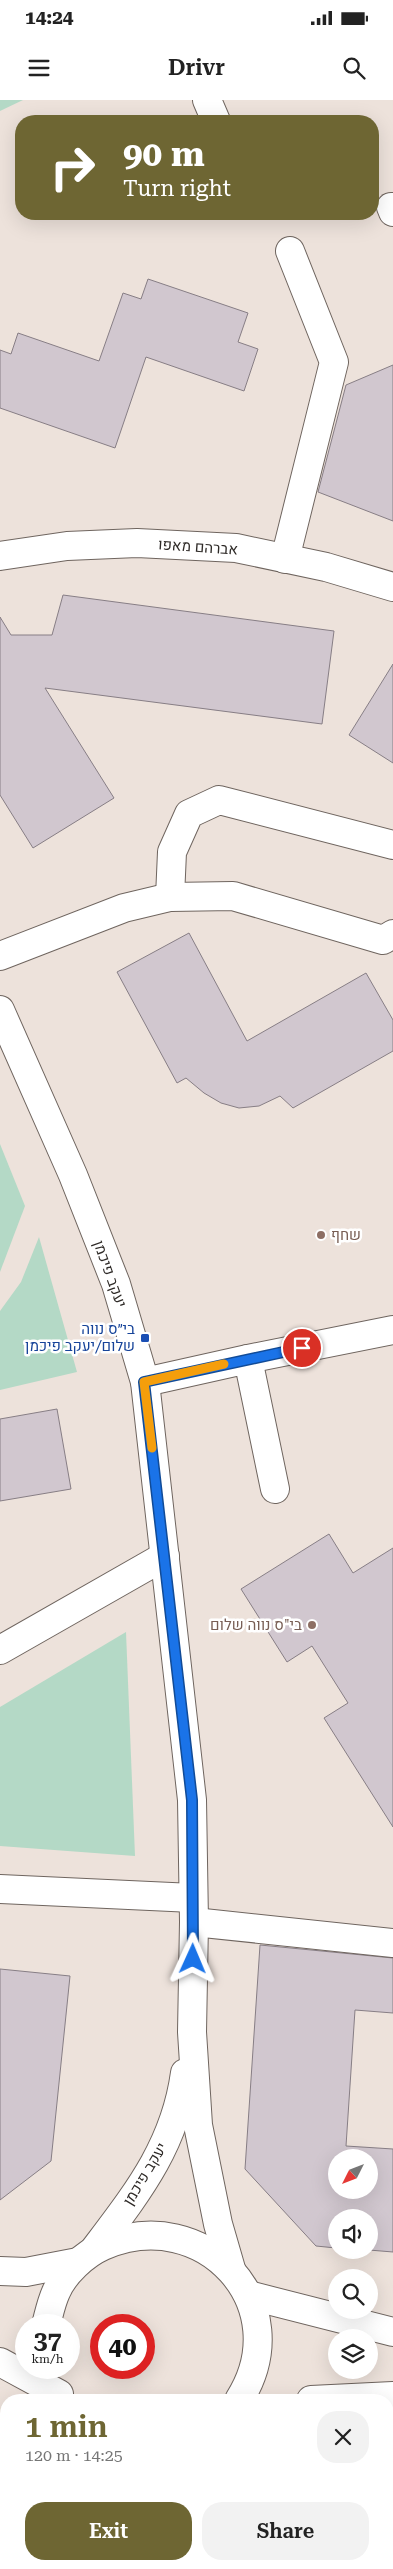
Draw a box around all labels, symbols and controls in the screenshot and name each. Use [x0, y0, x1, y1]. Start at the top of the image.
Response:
text: 14:24 [25, 6, 74, 29]
icon: menu [25, 54, 53, 82]
icon: search [340, 54, 368, 82]
text: Drivr [168, 55, 225, 80]
text: 90 m [123, 134, 205, 175]
icon: right [40, 135, 105, 200]
text: Turn right [123, 176, 231, 201]
street label: אברהם מאפו [157, 535, 239, 559]
place label: שחף [331, 1226, 361, 1244]
marker: שחף [315, 1229, 327, 1241]
street label: יעקב פיכמן [90, 1238, 130, 1310]
place label: בי״ס נווה שלום/יעקב פיכמן [25, 1320, 135, 1355]
pin [281, 1327, 323, 1369]
marker: בי״ס נווה שלום/יעקב פיכמן [139, 1332, 151, 1344]
icon: arrive [288, 1334, 316, 1362]
place label: בי"ס נווה שלום [210, 1616, 302, 1634]
marker: בי"ס נווה שלום [306, 1619, 318, 1631]
position arrow [166, 1932, 218, 1984]
street label: יעקב פיכמן [119, 2139, 171, 2209]
north arrow [328, 2149, 378, 2199]
map controls [328, 2149, 378, 2379]
button: sound [328, 2209, 378, 2259]
button: search [328, 2269, 378, 2319]
speed limit sign: 40 [90, 2314, 155, 2379]
text: 37 [33, 2326, 62, 2355]
button: layers [328, 2329, 378, 2379]
text: km/h [31, 2352, 64, 2366]
text: 1 min [25, 2409, 108, 2444]
button: close [317, 2411, 369, 2463]
text: 120 m · 14:25 [25, 2446, 123, 2465]
button: Exit [25, 2502, 192, 2560]
button: Share [202, 2502, 369, 2560]

